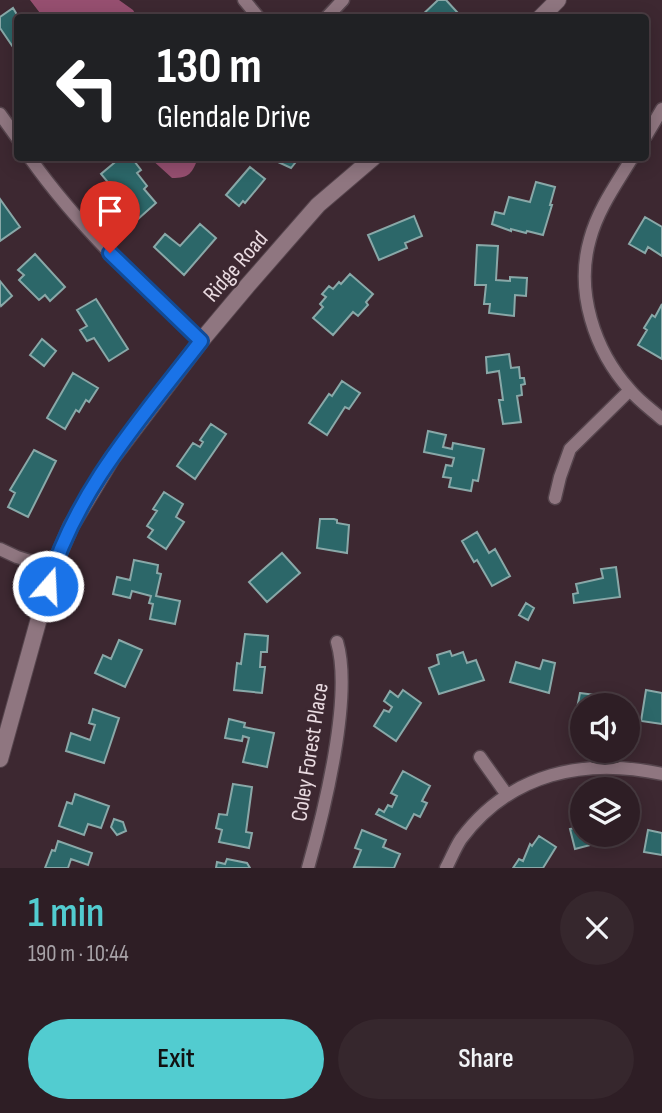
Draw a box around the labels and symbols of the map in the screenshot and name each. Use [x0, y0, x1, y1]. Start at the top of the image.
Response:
pin [80, 181, 140, 253]
street label: Ridge Road [197, 225, 274, 308]
position arrow [11.0, 549, 85.0, 623]
street label: Coley Forest Place [285, 681, 335, 823]

